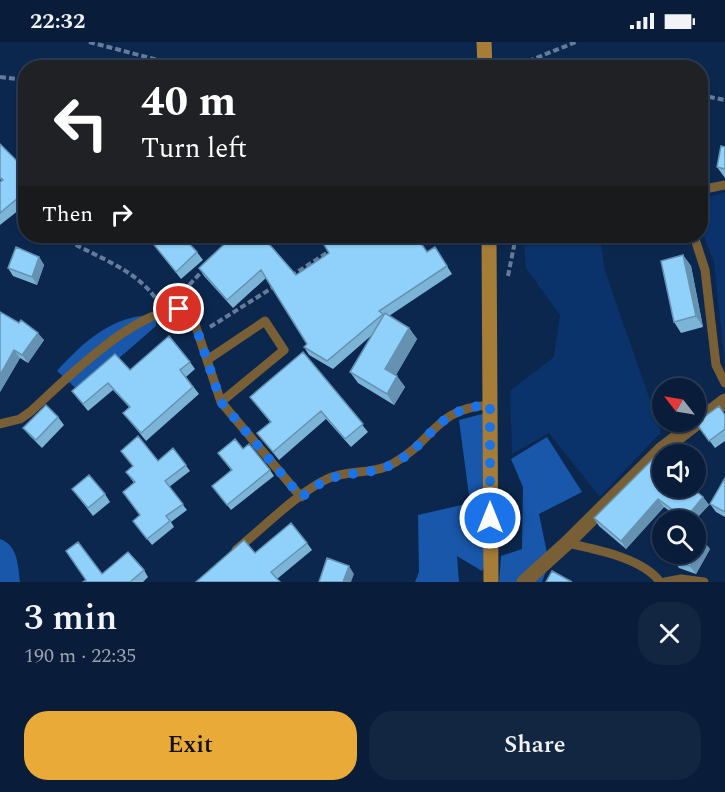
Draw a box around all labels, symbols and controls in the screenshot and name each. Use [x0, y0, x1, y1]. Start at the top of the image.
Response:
text: 22:32 [30, 5, 85, 38]
text: 40 m [141, 71, 236, 134]
icon: left [42, 84, 120, 162]
text: Turn left [141, 128, 247, 170]
text: Then [42, 198, 93, 231]
icon: right [105, 198, 138, 231]
pin [153, 283, 204, 334]
icon: arrive [162, 292, 195, 325]
north arrow [652, 378, 706, 432]
map controls [652, 378, 706, 564]
button: sound [652, 444, 706, 498]
position arrow [458, 486, 522, 550]
button: search [652, 510, 706, 564]
text: 3 min [24, 591, 117, 646]
button: close [638, 602, 701, 665]
text: 190 m · 22:35 [24, 641, 136, 671]
button: Exit [24, 711, 357, 780]
button: Share [369, 711, 701, 780]

